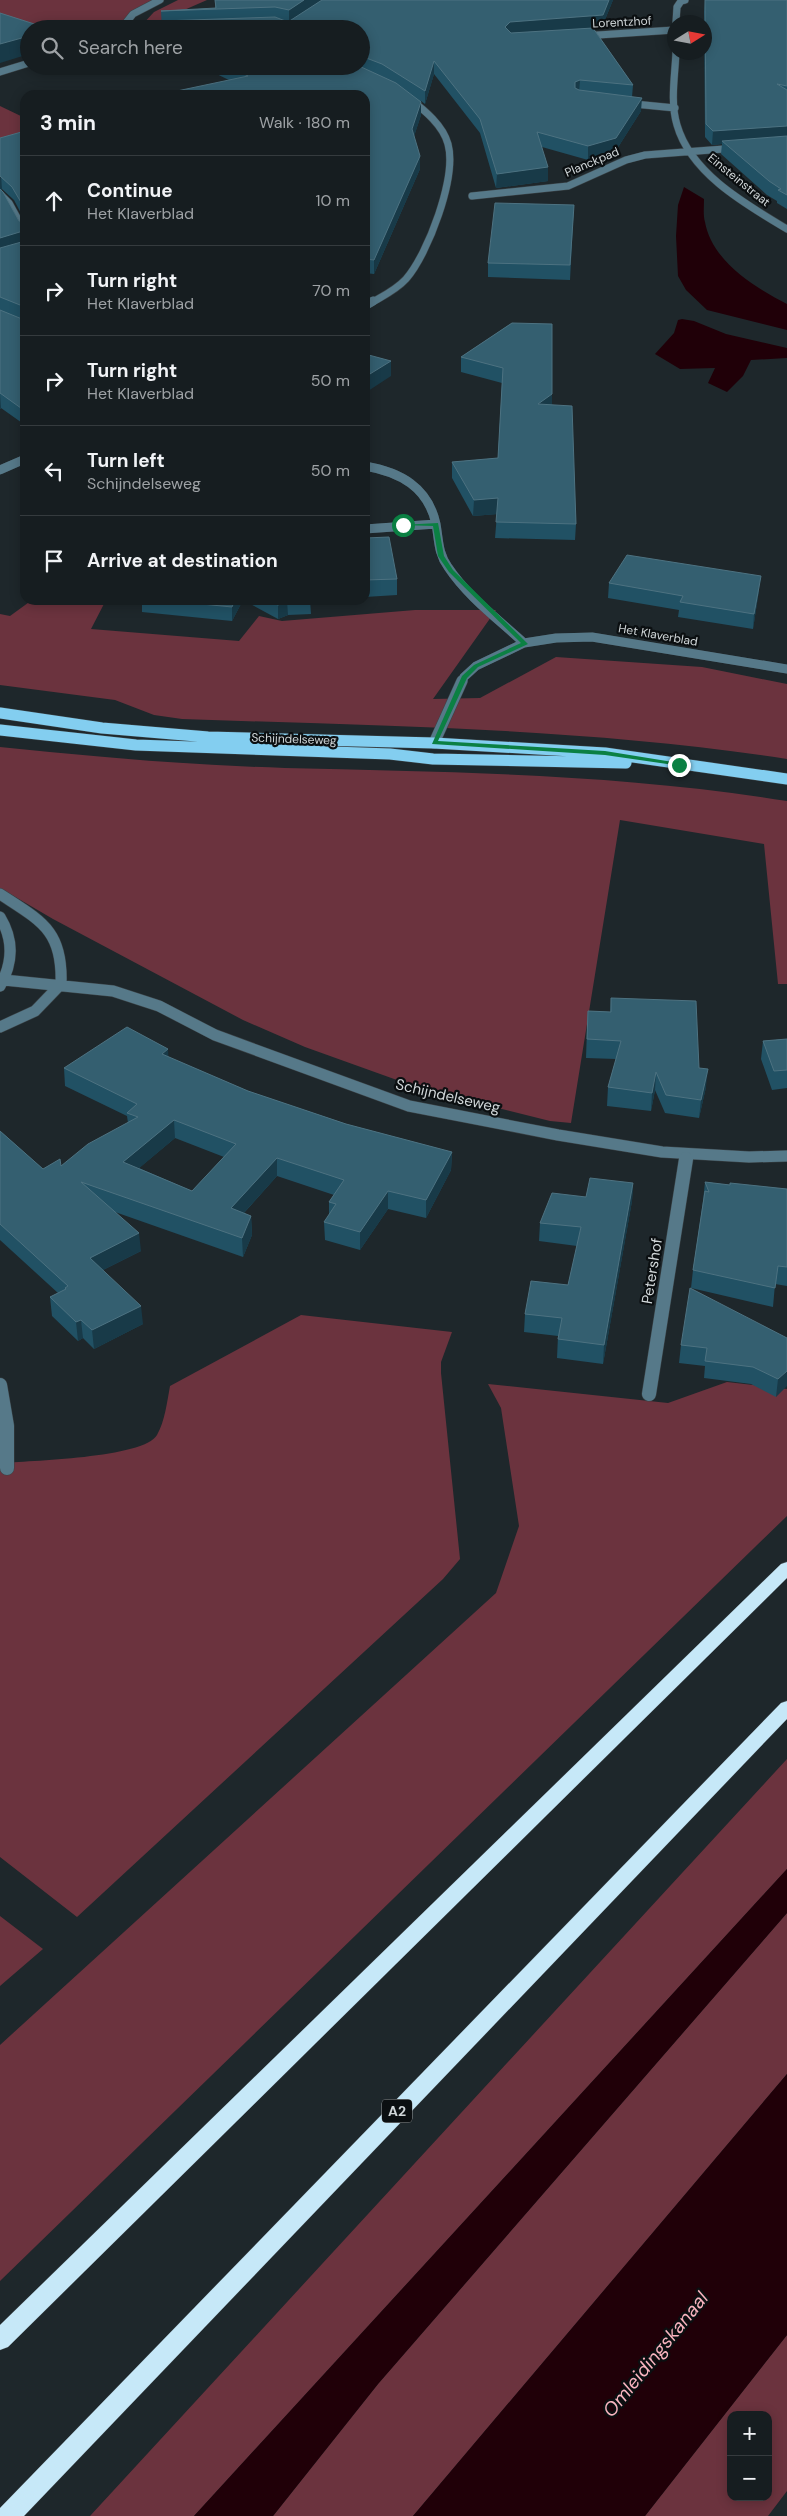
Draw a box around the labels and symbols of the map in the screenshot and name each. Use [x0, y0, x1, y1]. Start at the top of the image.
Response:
street label: Lorentzhof [592, 12, 652, 32]
north arrow [667, 15, 712, 60]
street label: Planckpad [562, 143, 622, 181]
street label: Einsteinstraat [704, 150, 774, 210]
route start [392, 514, 415, 537]
street label: Het Klaverblad [617, 620, 699, 650]
street label: Schijndelseweg [251, 730, 337, 748]
route end [668, 754, 691, 777]
street label: Schijndelseweg [394, 1074, 502, 1118]
street label: Petershof [637, 1237, 667, 1305]
road number: A2 [382, 2100, 412, 2122]
water label: Omleidingskanaal [597, 2286, 714, 2422]

